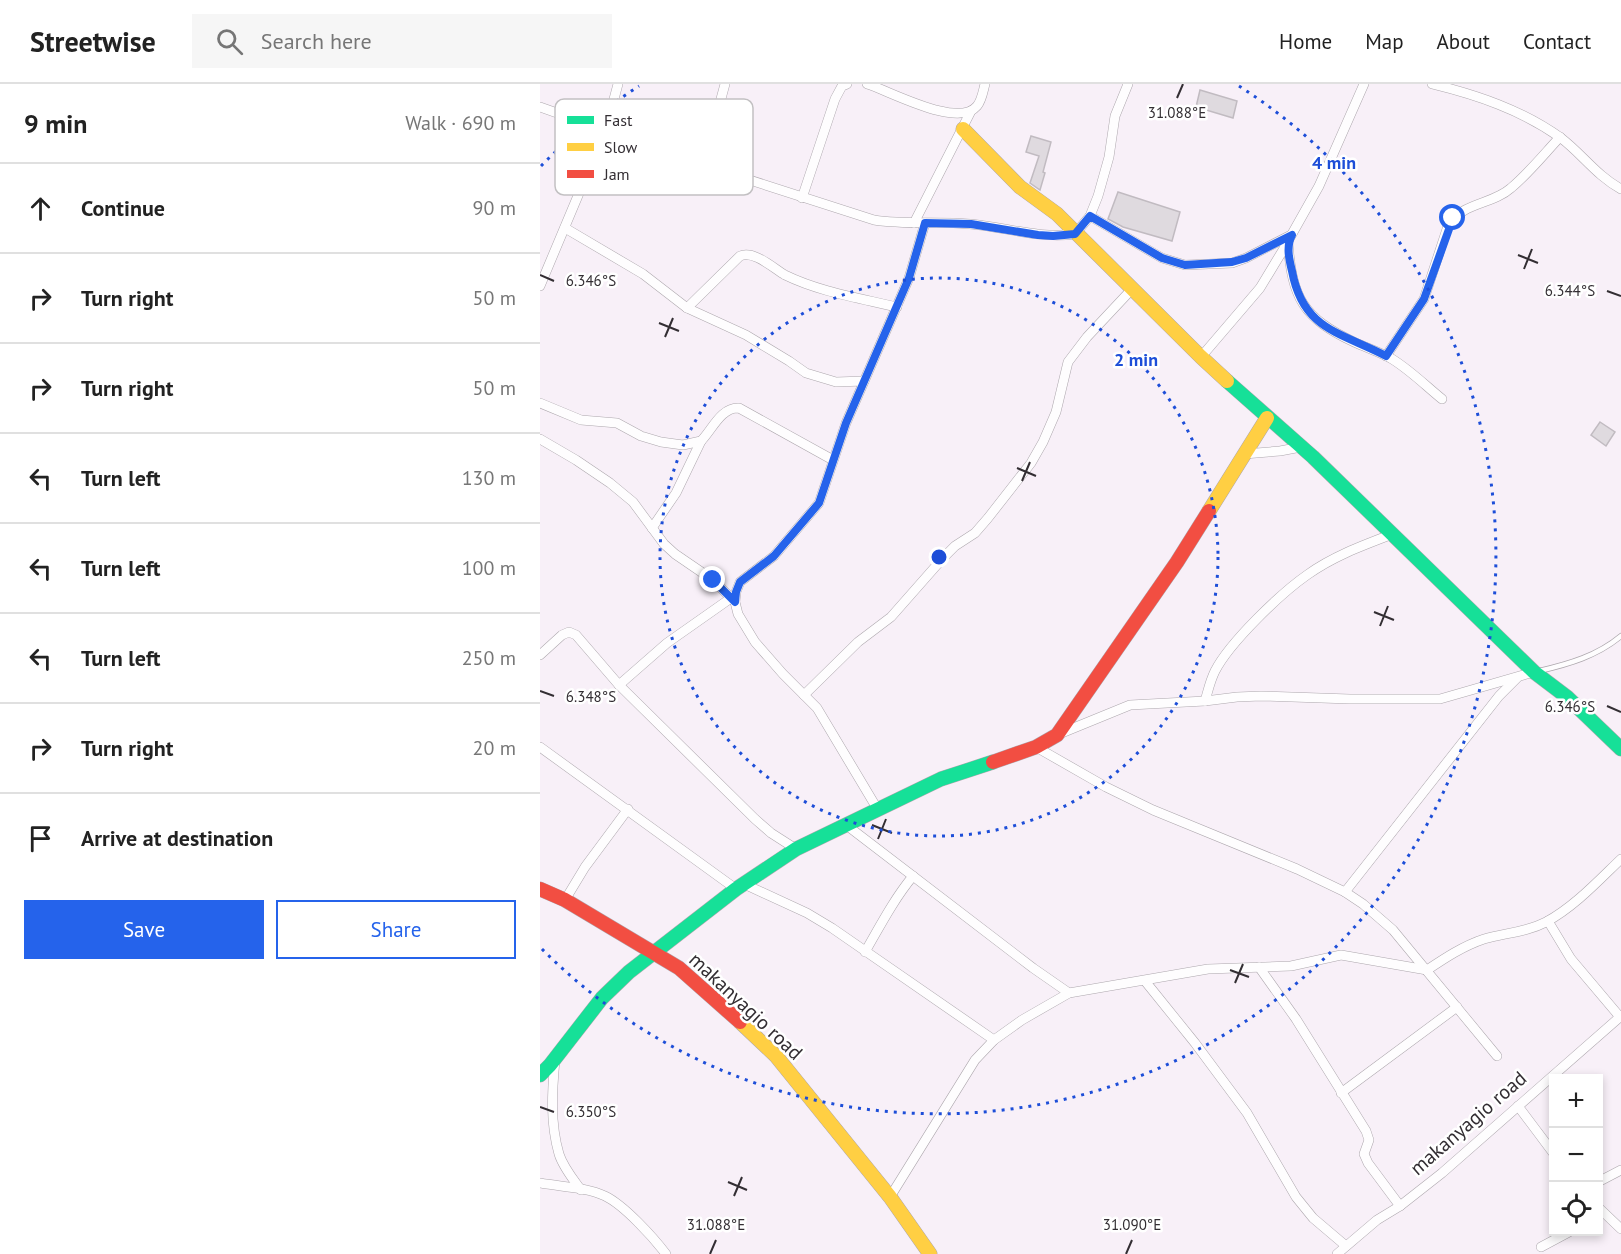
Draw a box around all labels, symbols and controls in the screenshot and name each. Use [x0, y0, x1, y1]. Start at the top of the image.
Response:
search box [192, 14, 612, 68]
text: Streetwise [30, 23, 156, 60]
icon: search [213, 25, 246, 58]
text: Search here [261, 27, 372, 55]
text: Home [1279, 28, 1332, 55]
text: Map [1365, 28, 1404, 55]
text: About [1437, 28, 1490, 55]
text: Contact [1523, 28, 1591, 55]
legend [555, 99, 753, 195]
text: 31.088°E [1148, 103, 1206, 122]
text: 9 min [24, 107, 87, 140]
text: Walk · 690 m [405, 110, 516, 136]
text: Fast [604, 110, 633, 130]
text: Slow [604, 137, 638, 157]
text: 4 min [1312, 151, 1356, 174]
text: Jam [603, 164, 630, 184]
icon: ahead [24, 192, 57, 225]
text: Continue [81, 194, 165, 222]
text: 90 m [473, 195, 516, 221]
route start [1439, 204, 1465, 230]
text: 6.346°S [566, 271, 616, 290]
text: 6.344°S [1545, 281, 1595, 300]
icon: right [24, 282, 57, 315]
text: Turn right [81, 284, 173, 312]
text: 50 m [473, 285, 516, 311]
text: 2 min [1114, 348, 1158, 371]
icon: right [24, 372, 57, 405]
text: Turn right [81, 374, 173, 402]
text: 50 m [473, 375, 516, 401]
icon: left [24, 462, 57, 495]
text: Turn left [81, 464, 161, 492]
text: 130 m [462, 465, 516, 491]
centre of rings [929, 547, 949, 567]
icon: left [24, 552, 57, 585]
text: Turn left [81, 554, 161, 582]
text: 100 m [462, 555, 516, 581]
route end [699, 566, 725, 592]
icon: left [24, 642, 57, 675]
text: Turn left [81, 644, 161, 672]
text: 250 m [462, 645, 516, 671]
text: 6.348°S [566, 687, 616, 706]
text: 6.346°S [1545, 697, 1595, 716]
icon: right [24, 732, 57, 765]
text: Turn right [81, 734, 173, 762]
text: 20 m [473, 735, 516, 761]
icon: arrive [24, 822, 57, 855]
text: Arrive at destination [81, 824, 273, 852]
button: Save [24, 900, 264, 959]
button: Share [276, 900, 516, 959]
street label: makanyagio road [684, 947, 808, 1065]
street label: makanyagio road [1404, 1065, 1532, 1181]
map controls [1549, 1074, 1603, 1236]
button: + [1549, 1074, 1603, 1128]
text: 6.350°S [566, 1102, 616, 1121]
button: − [1549, 1128, 1603, 1182]
button: locate [1549, 1182, 1603, 1236]
text: 31.088°E [687, 1215, 745, 1234]
text: 31.090°E [1103, 1215, 1161, 1234]

